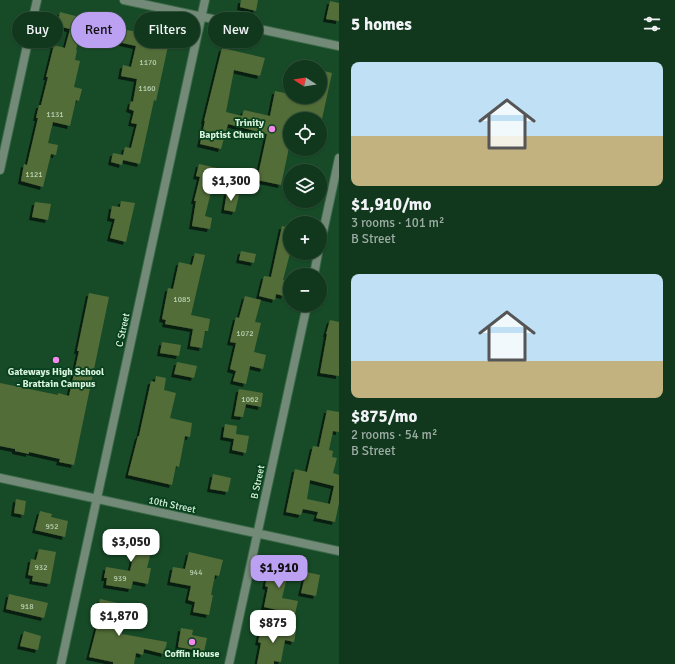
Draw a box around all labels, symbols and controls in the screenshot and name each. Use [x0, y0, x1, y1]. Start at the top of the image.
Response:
chip: Buy [12, 12, 63, 48]
chip: Rent [71, 12, 126, 48]
chip: Filters [134, 12, 200, 48]
chip: New [208, 12, 263, 48]
icon: filters [641, 13, 663, 35]
text: 5 homes [351, 14, 412, 35]
house number: 1170 [139, 57, 157, 67]
north arrow [283, 60, 327, 104]
map controls [283, 60, 327, 312]
house number: 1160 [138, 83, 156, 93]
icon: home [471, 88, 543, 160]
house number: 1131 [46, 109, 64, 119]
button: locate [283, 112, 327, 156]
place label: Trinity Baptist Church [199, 117, 265, 141]
marker: Trinity Baptist Church [267, 124, 277, 134]
button: layers [283, 164, 327, 208]
pin: $1,300 [198, 168, 264, 202]
house number: 1121 [25, 169, 43, 179]
text: $1,300 [212, 173, 250, 189]
text: $1,910/mo [351, 194, 431, 215]
text: 3 rooms · 101 m² [351, 215, 444, 231]
button: + [283, 216, 327, 260]
text: B Street [351, 231, 396, 247]
button: − [283, 268, 327, 312]
house number: 1085 [173, 294, 191, 304]
icon: home [471, 300, 543, 372]
street label: C Street [114, 311, 133, 348]
house number: 1072 [236, 328, 254, 338]
marker: Gateways High School - Brattain Campus [51, 355, 61, 365]
place label: Gateways High School - Brattain Campus [8, 366, 104, 390]
house number: 1062 [241, 394, 259, 404]
text: $875/mo [351, 406, 417, 427]
text: 2 rooms · 54 m² [351, 427, 437, 443]
text: B Street [351, 443, 396, 459]
street label: B Street [249, 463, 268, 500]
street label: 10th Street [147, 494, 197, 516]
house number: 952 [46, 521, 58, 531]
pin: $3,050 [98, 529, 164, 563]
text: $3,050 [112, 534, 150, 550]
pin: $1,910 [246, 555, 312, 589]
text: $1,910 [260, 560, 298, 576]
house number: 932 [35, 562, 47, 572]
house number: 944 [190, 567, 203, 577]
house number: 939 [114, 573, 126, 583]
house number: 918 [21, 601, 33, 611]
pin: $1,870 [86, 603, 152, 637]
text: $1,870 [100, 608, 138, 624]
pin: $875 [249, 610, 297, 644]
text: $875 [259, 615, 287, 631]
marker: Coffin House [187, 637, 197, 647]
place label: Coffin House [164, 648, 220, 660]

